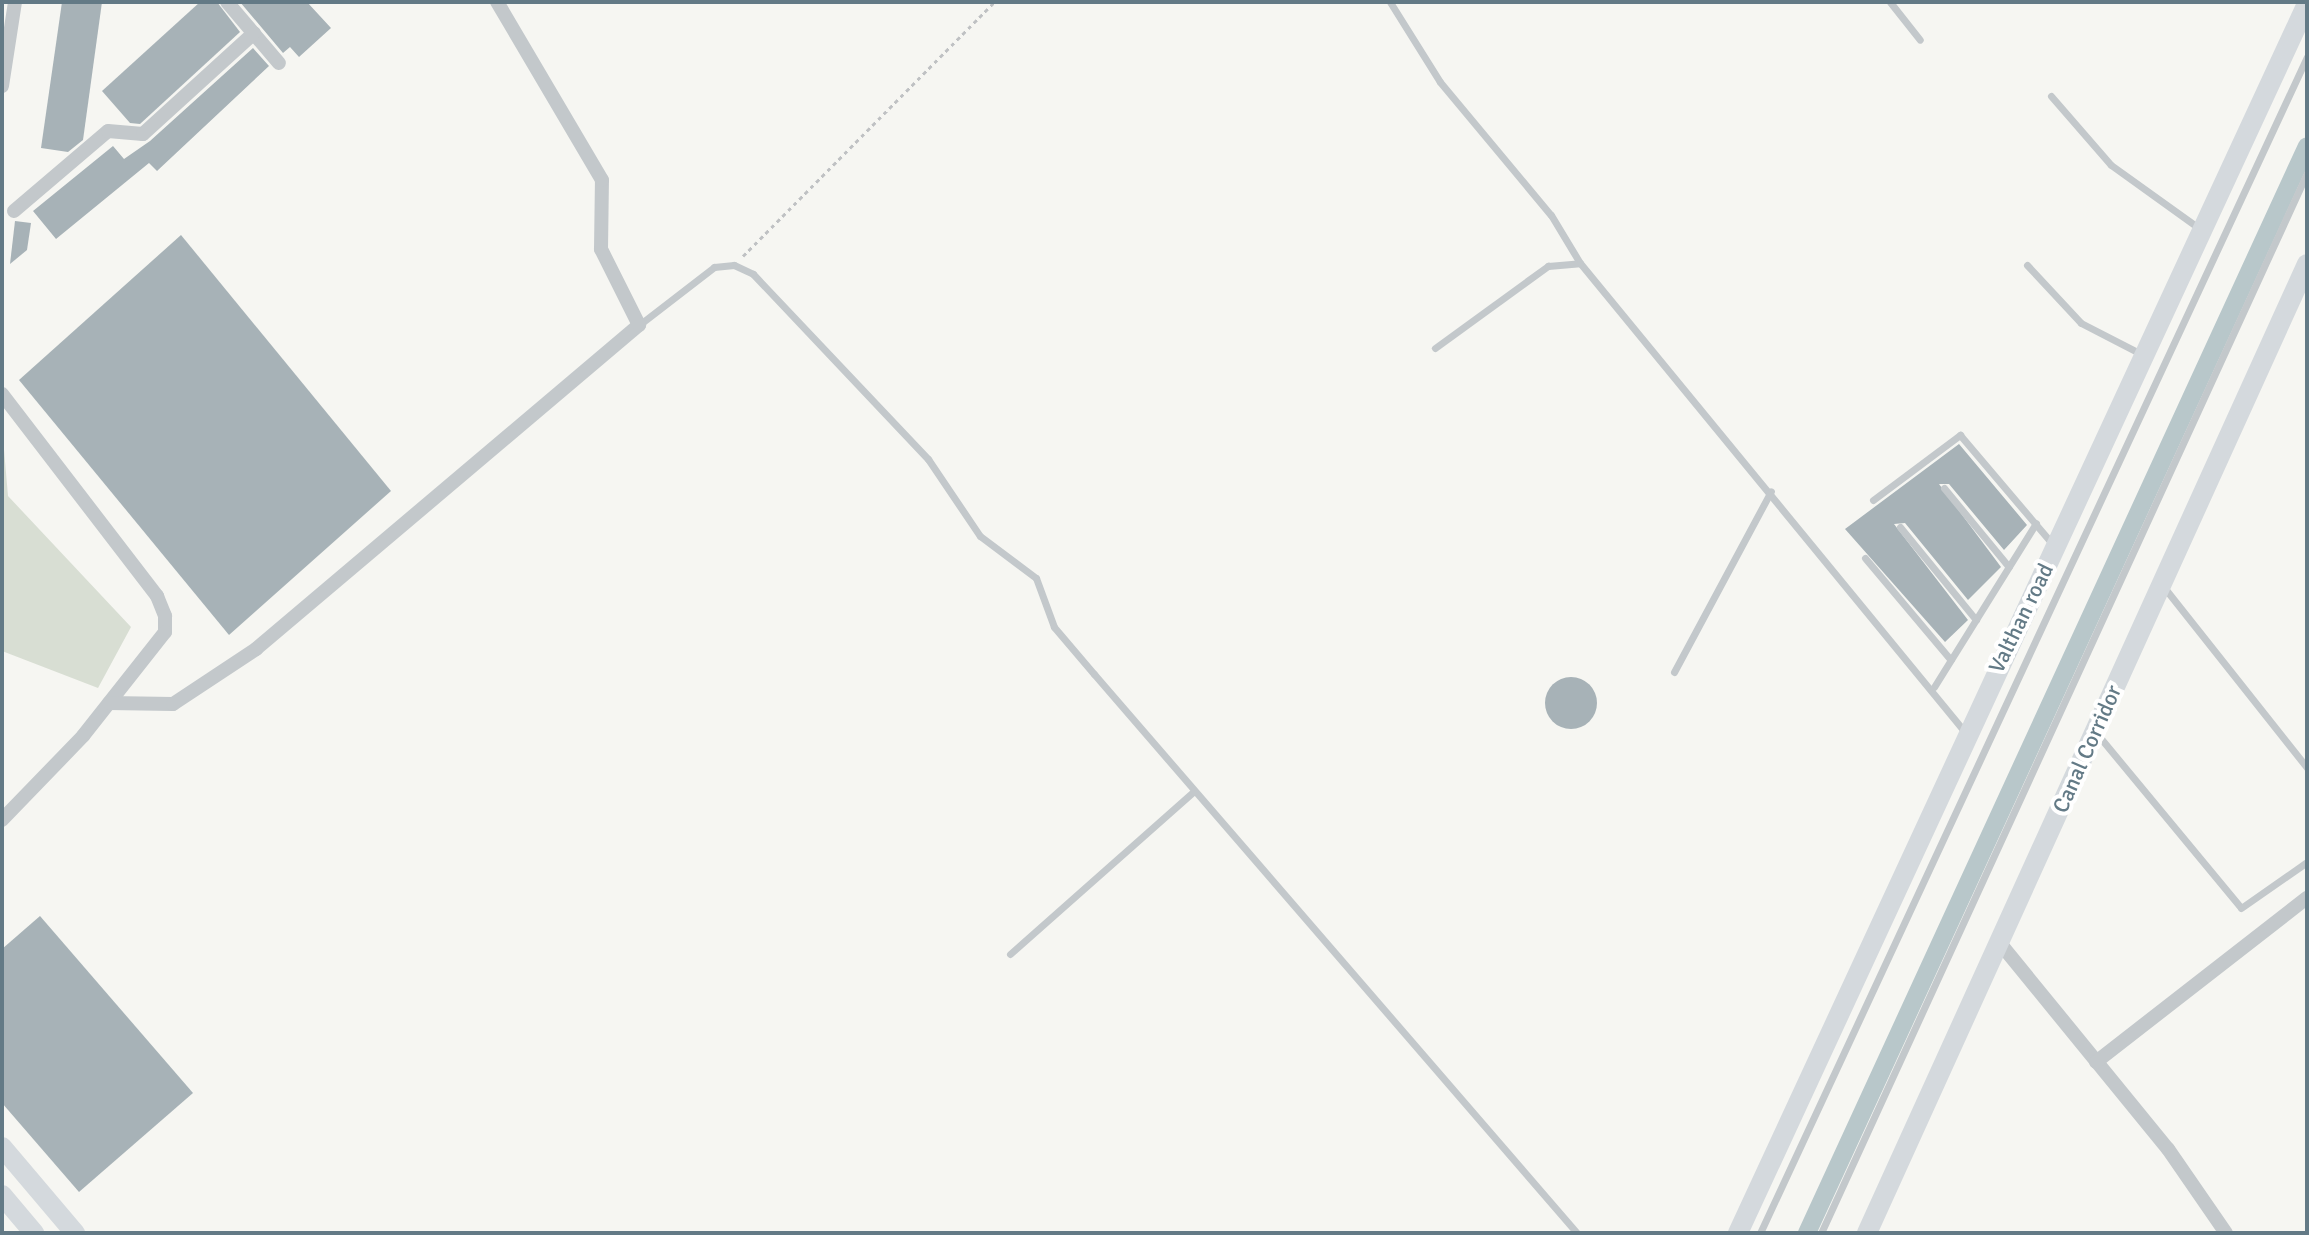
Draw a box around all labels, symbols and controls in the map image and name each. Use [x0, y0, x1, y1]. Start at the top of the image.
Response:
street label: Valthan road [1983, 559, 2059, 677]
street label: Canal Corridor [2047, 681, 2127, 817]

